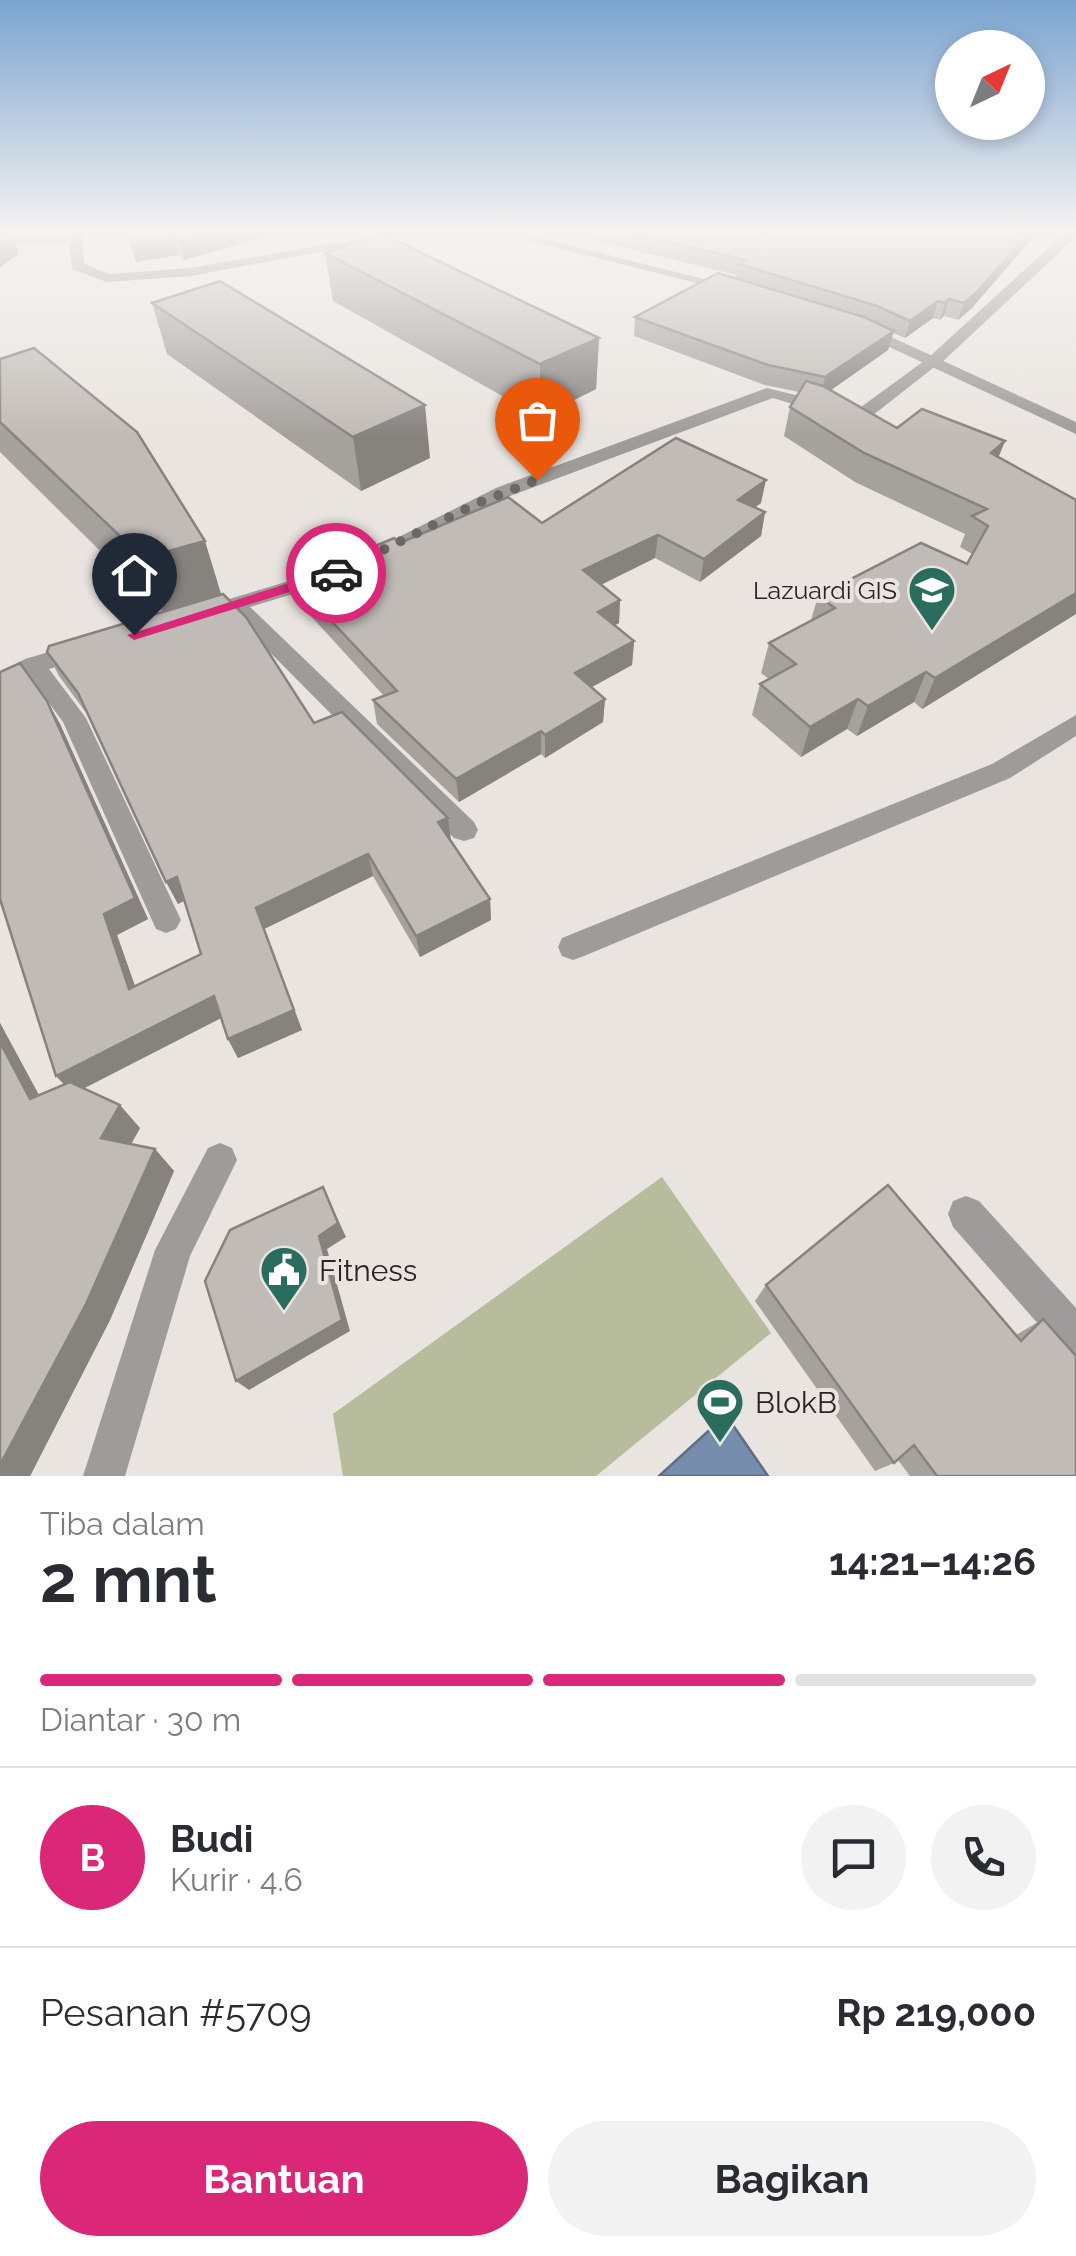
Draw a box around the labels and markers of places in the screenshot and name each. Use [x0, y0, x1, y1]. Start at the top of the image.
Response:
pin [495, 378, 580, 481]
pin [92, 533, 177, 636]
school or university icon: Lazuardi GIS [906, 564, 958, 632]
place label: Lazuardi GIS [753, 575, 897, 605]
public building icon: Fitness [258, 1244, 310, 1312]
place label: Fitness [319, 1253, 417, 1288]
sports icon: BlokB [694, 1376, 746, 1444]
place label: BlokB [755, 1385, 837, 1420]

